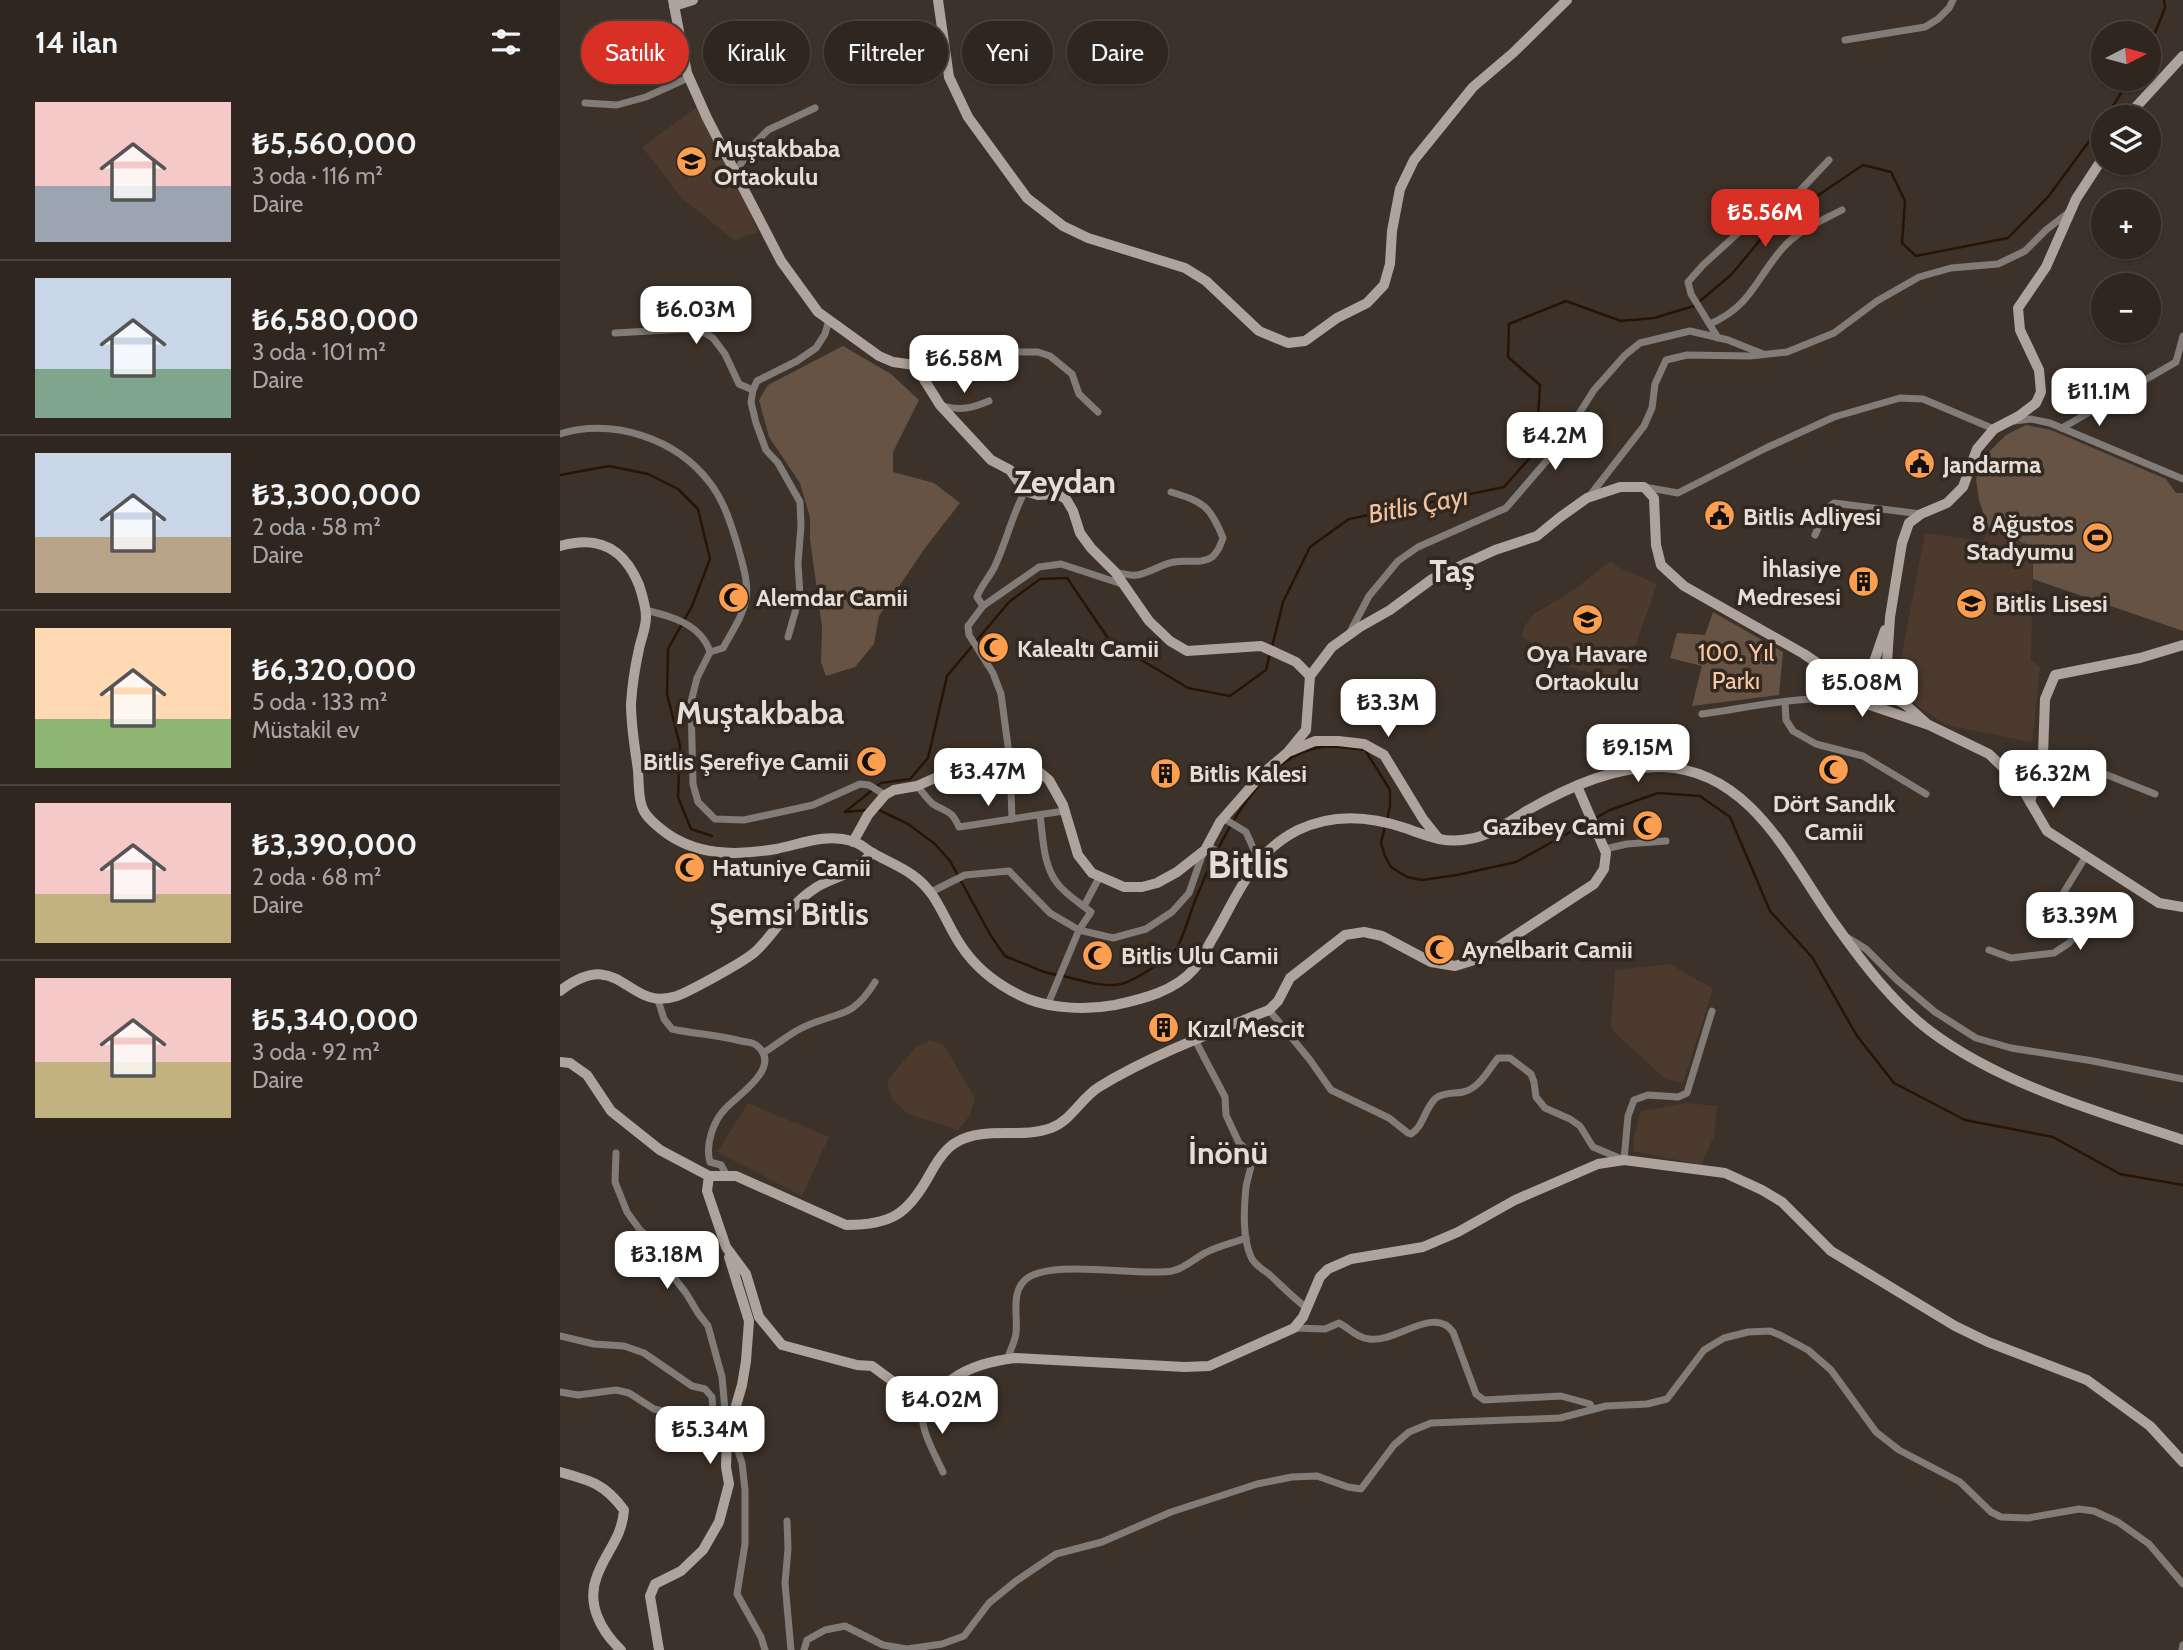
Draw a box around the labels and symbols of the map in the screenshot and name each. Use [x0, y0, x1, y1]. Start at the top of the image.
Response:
north arrow [2091, 21, 2161, 91]
place label: Muştakbaba Ortaokulu [714, 134, 840, 191]
school or university icon: Muştakbaba Ortaokulu [674, 145, 708, 179]
pin: ₺5.56M [1708, 190, 1822, 249]
pin: ₺6.03M [639, 286, 753, 346]
pin: ₺6.58M [907, 336, 1021, 395]
pin: ₺11.1M [2042, 368, 2156, 428]
pin: ₺4.2M [1506, 412, 1604, 472]
public building icon: Jandarma [1903, 447, 1937, 481]
place label: Jandarma [1942, 450, 2041, 479]
district label: Zeydan [1014, 462, 1116, 501]
water label: Bitlis Çayı [1365, 480, 1471, 530]
public building icon: Bitlis Adliyesi [1703, 499, 1737, 533]
place label: Bitlis Adliyesi [1743, 502, 1881, 531]
place label: 8 Ağustos Stadyumu [1966, 509, 2074, 566]
sports icon: 8 Ağustos Stadyumu [2080, 520, 2114, 554]
district label: Taş [1429, 551, 1475, 590]
place label: İhlasiye Medresesi [1737, 554, 1841, 611]
building icon: İhlasiye Medresesi [1847, 565, 1881, 599]
mosque icon: Alemdar Camii [716, 580, 750, 614]
place label: Alemdar Camii [756, 583, 908, 612]
school or university icon: Bitlis Lisesi [1955, 586, 1989, 620]
place label: Bitlis Lisesi [1995, 589, 2108, 618]
school or university icon: Oya Havare Ortaokulu [1570, 602, 1604, 636]
mosque icon: Kalealtı Camii [977, 631, 1011, 665]
place label: Kalealtı Camii [1017, 634, 1159, 663]
park label: 100. Yıl Parkı [1698, 638, 1775, 695]
place label: Oya Havare Ortaokulu [1527, 639, 1647, 696]
pin: ₺5.08M [1805, 660, 1919, 719]
pin: ₺3.3M [1339, 680, 1437, 739]
district label: Muştakbaba [676, 693, 844, 732]
pin: ₺9.15M [1581, 724, 1695, 784]
mosque icon: Bitlis Şerefiye Camii [855, 744, 889, 778]
place label: Bitlis Şerefiye Camii [643, 747, 849, 776]
pin: ₺3.47M [931, 748, 1045, 808]
pin: ₺6.32M [1996, 750, 2110, 810]
mosque icon: Dört Sandık Camii [1817, 752, 1851, 786]
building icon: Bitlis Kalesi [1149, 756, 1183, 790]
place label: Bitlis Kalesi [1189, 759, 1307, 788]
place label: Dört Sandık Camii [1773, 789, 1896, 846]
mosque icon: Gazibey Cami [1631, 809, 1665, 843]
place label: Gazibey Cami [1483, 812, 1625, 841]
district label: Bitlis [1207, 841, 1289, 888]
mosque icon: Hatuniye Camii [672, 850, 706, 884]
place label: Hatuniye Camii [712, 853, 871, 882]
pin: ₺3.39M [2023, 892, 2137, 952]
district label: Şemsi Bitlis [709, 894, 869, 933]
mosque icon: Aynelbarit Camii [1422, 932, 1456, 966]
place label: Aynelbarit Camii [1462, 935, 1633, 964]
mosque icon: Bitlis Ulu Camii [1081, 938, 1115, 972]
place label: Bitlis Ulu Camii [1121, 941, 1278, 970]
building icon: Kızıl Mescit [1147, 1011, 1181, 1045]
place label: Kızıl Mescit [1187, 1014, 1304, 1043]
district label: İnönü [1188, 1133, 1268, 1172]
pin: ₺3.18M [610, 1232, 724, 1291]
pin: ₺4.02M [885, 1376, 999, 1436]
pin: ₺5.34M [653, 1406, 767, 1466]

